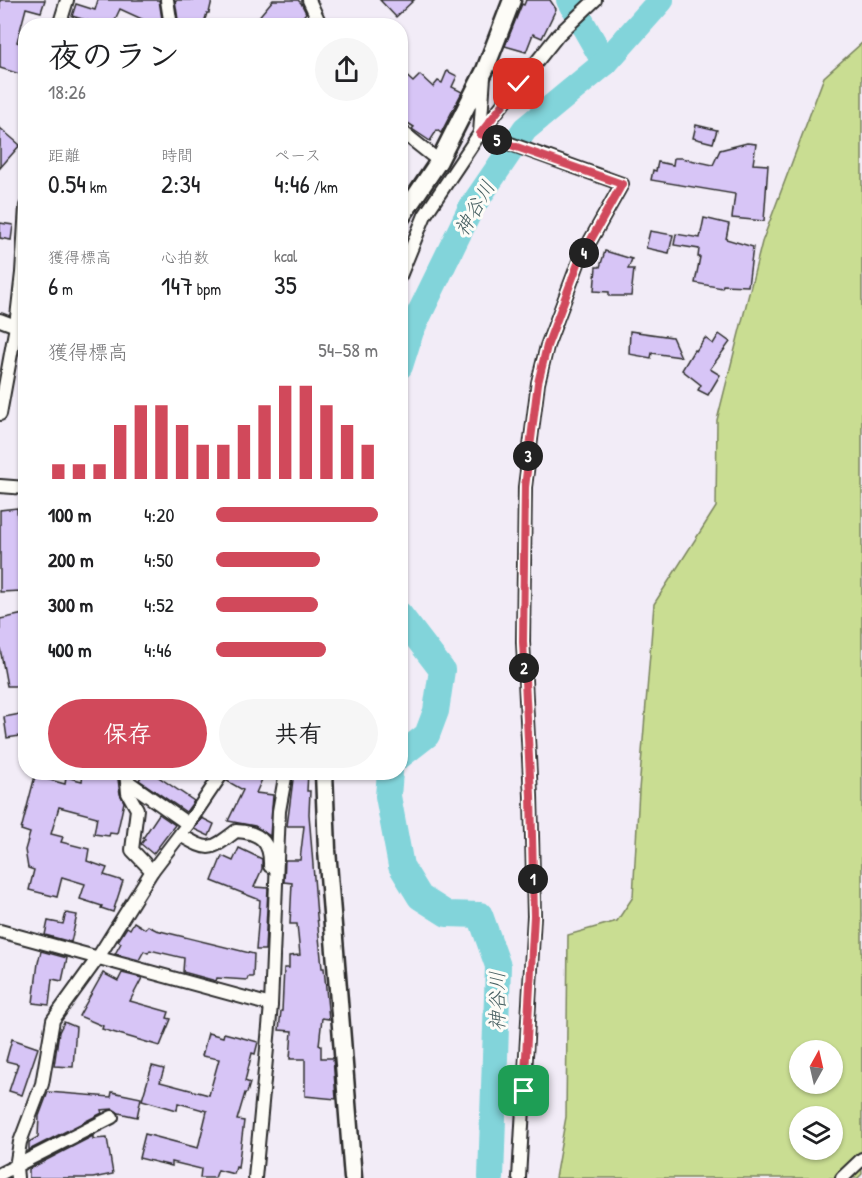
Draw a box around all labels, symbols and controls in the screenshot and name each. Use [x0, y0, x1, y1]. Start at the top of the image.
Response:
text: 夜のラン [48, 33, 180, 77]
button: share [315, 38, 378, 101]
pin [493, 58, 544, 109]
icon: check [502, 67, 535, 100]
text: 18:26 [48, 78, 86, 105]
pin: 5 [482, 125, 512, 155]
text: 5 [494, 129, 500, 151]
text: 距離 [48, 144, 80, 166]
text: 時間 [161, 144, 193, 166]
text: ペース [274, 144, 321, 166]
text: 0.54 [48, 166, 86, 201]
text: 2:34 [161, 166, 201, 201]
text: 4:46 [274, 166, 310, 201]
water label: 神谷川 [447, 175, 501, 241]
text: km [86, 176, 107, 198]
text: /km [310, 176, 338, 198]
pin: 4 [569, 238, 599, 268]
text: 4 [581, 242, 587, 264]
text: kcal [274, 245, 297, 267]
text: 獲得標高 [48, 246, 112, 268]
text: 心拍数 [161, 246, 209, 268]
text: 35 [274, 267, 297, 302]
text: 6 [48, 268, 58, 303]
text: 147 [161, 268, 193, 303]
text: m [58, 278, 73, 300]
text: bpm [193, 278, 221, 300]
text: 54–58 m [318, 336, 378, 363]
text: 獲得標高 [48, 338, 128, 365]
pin: 3 [513, 441, 543, 471]
text: 3 [524, 445, 532, 467]
text: 100 m [48, 501, 91, 528]
text: 4:20 [144, 501, 174, 528]
text: 200 m [48, 546, 93, 573]
text: 4:50 [144, 546, 174, 573]
text: 300 m [48, 591, 93, 618]
text: 4:52 [144, 591, 174, 618]
text: 400 m [48, 636, 92, 663]
text: 4:46 [144, 636, 172, 663]
pin: 2 [509, 653, 539, 683]
text: 2 [520, 657, 528, 679]
button: 保存 [48, 699, 207, 768]
button: 共有 [219, 699, 378, 768]
pin: 1 [518, 864, 548, 894]
text: 1 [530, 868, 536, 890]
water label: 神谷川 [483, 971, 510, 1031]
north arrow [789, 1040, 843, 1094]
map controls [789, 1040, 843, 1160]
pin [498, 1065, 549, 1116]
icon: arrive [507, 1074, 540, 1107]
button: layers [789, 1106, 843, 1160]

